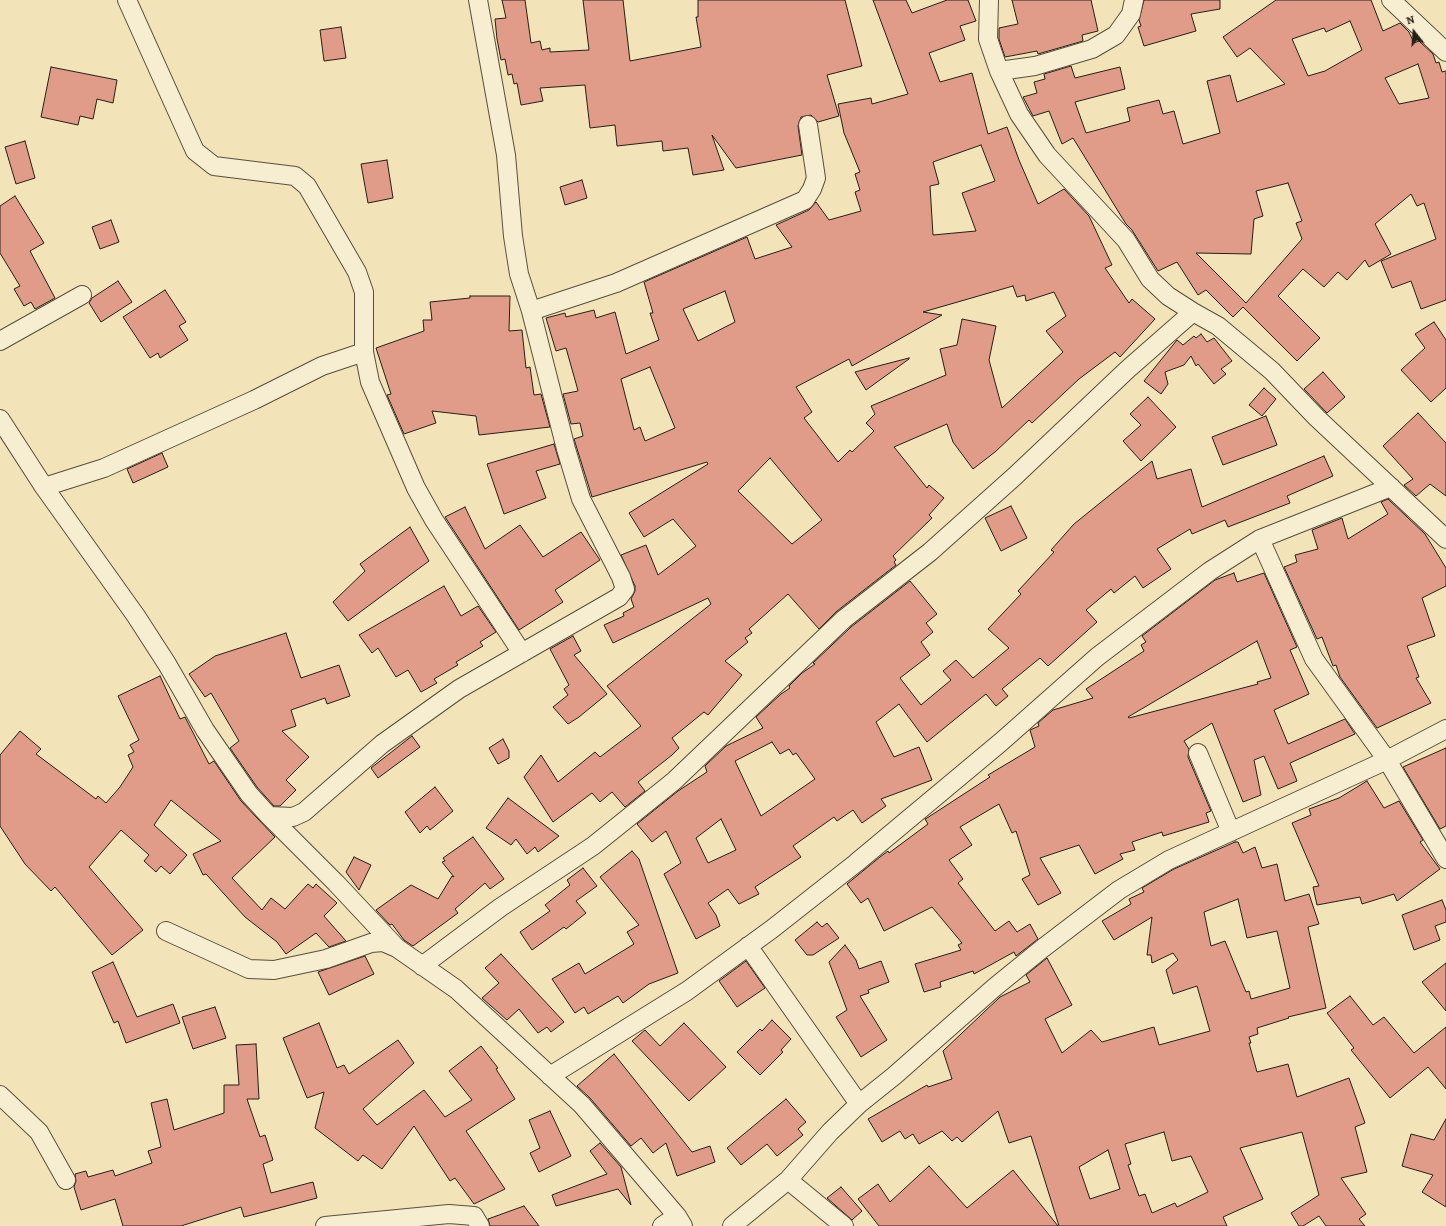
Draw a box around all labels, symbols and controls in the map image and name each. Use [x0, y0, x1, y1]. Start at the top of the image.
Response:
north arrow [1394, 12, 1434, 52]
text: N [1404, 12, 1416, 28]

